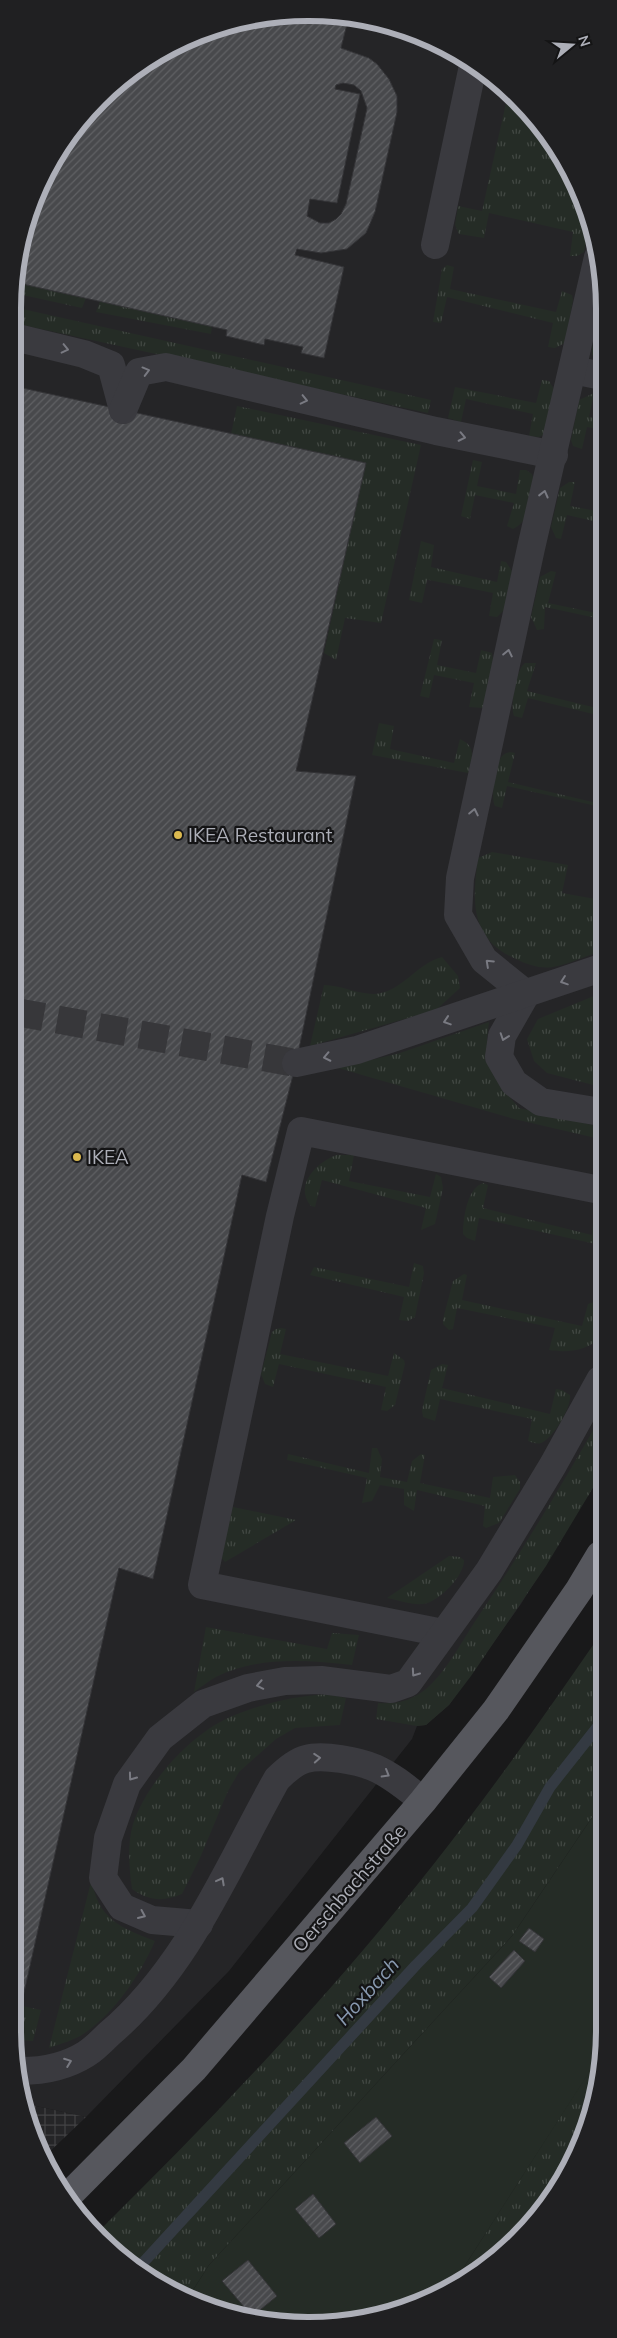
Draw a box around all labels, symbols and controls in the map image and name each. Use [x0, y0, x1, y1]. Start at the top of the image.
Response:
north arrow [547, 20, 597, 70]
text: N [574, 33, 595, 49]
one-way arrow [61, 343, 70, 354]
one-way arrow [142, 366, 150, 377]
one-way arrow [300, 394, 309, 405]
one-way arrow [458, 431, 467, 442]
one-way arrow [538, 490, 549, 499]
one-way arrow [502, 648, 513, 657]
one-way arrow [468, 807, 479, 816]
place label: IKEA Restaurant [188, 823, 333, 847]
marker: IKEA Restaurant [172, 829, 184, 841]
one-way arrow [486, 960, 495, 969]
one-way arrow [560, 975, 568, 985]
one-way arrow [443, 1015, 452, 1025]
one-way arrow [500, 1032, 510, 1041]
one-way arrow [322, 1051, 331, 1062]
place label: IKEA [87, 1145, 129, 1169]
marker: IKEA [71, 1151, 83, 1163]
one-way arrow [412, 1667, 421, 1677]
one-way arrow [256, 1680, 265, 1690]
one-way arrow [313, 1753, 321, 1764]
one-way arrow [381, 1768, 390, 1778]
one-way arrow [130, 1771, 138, 1780]
street label: Oerschbachstraße [287, 1819, 411, 1957]
one-way arrow [215, 1877, 225, 1886]
one-way arrow [137, 1909, 146, 1920]
water label: Hoxbach [330, 1952, 404, 2030]
one-way arrow [63, 2058, 72, 2068]

